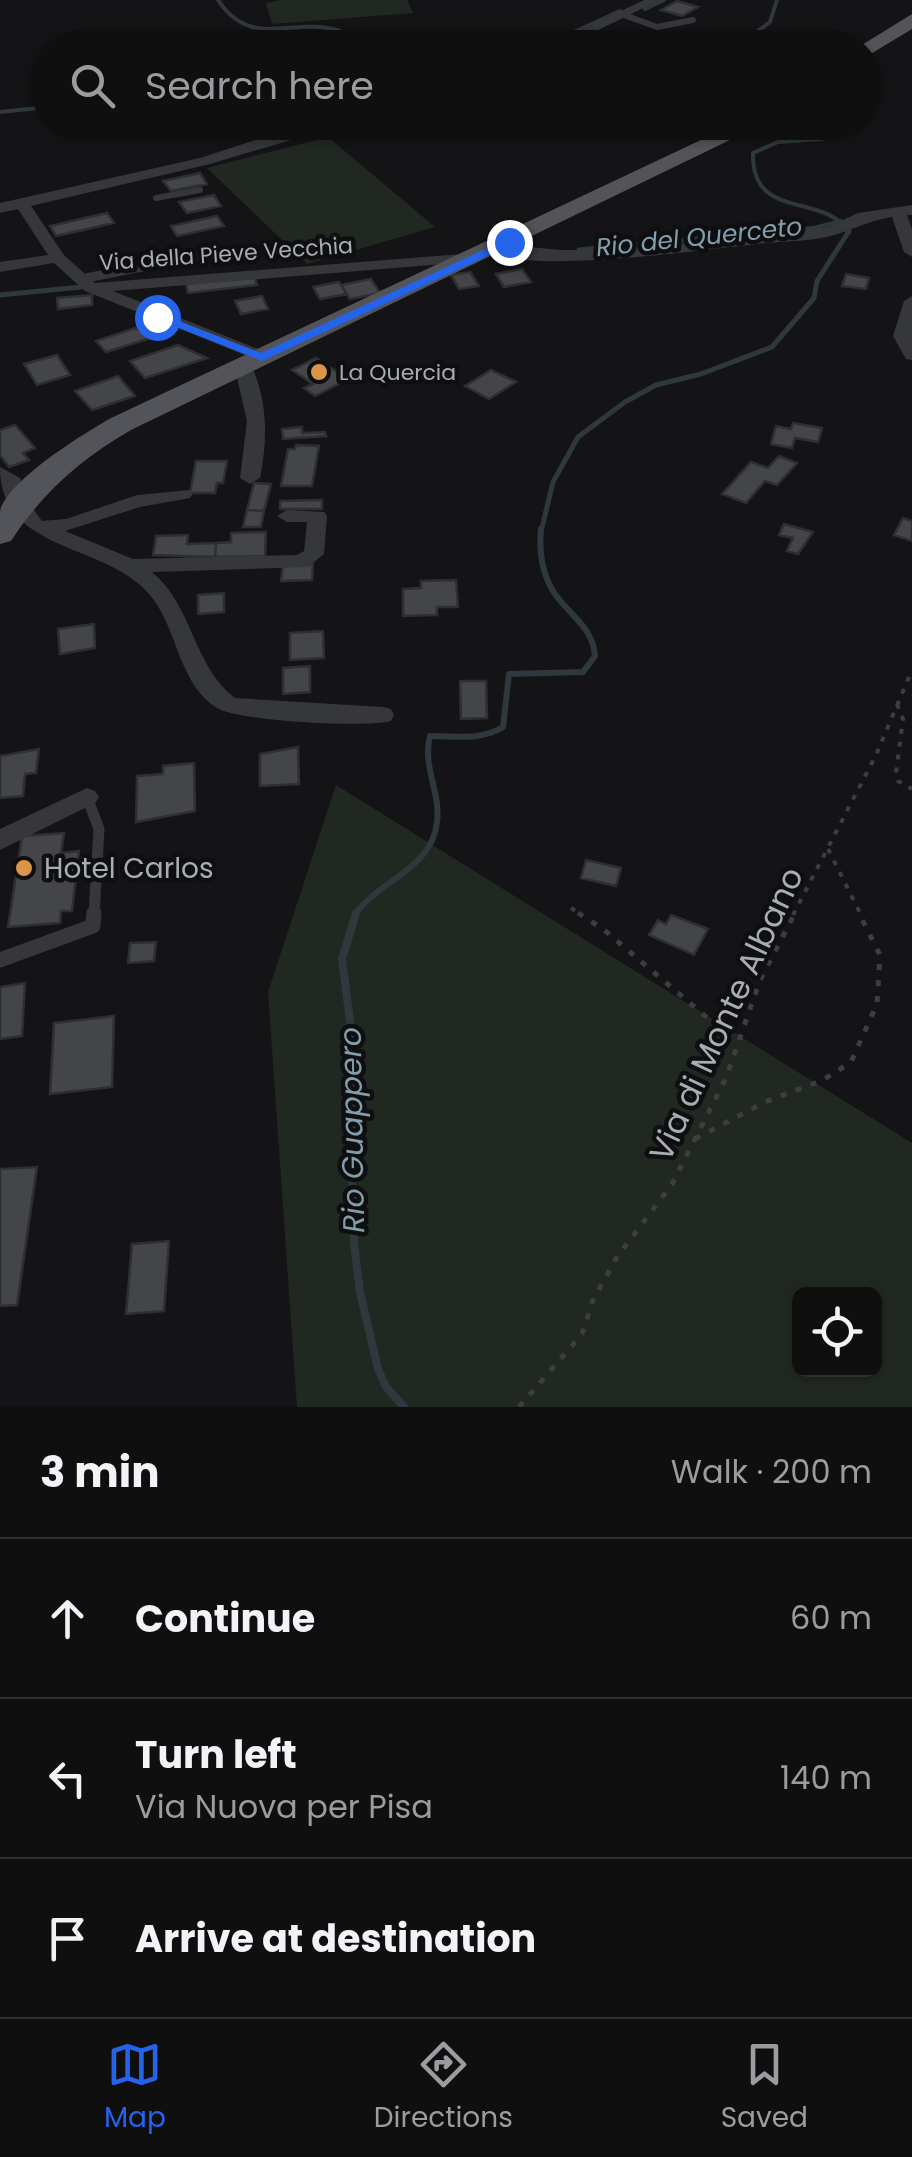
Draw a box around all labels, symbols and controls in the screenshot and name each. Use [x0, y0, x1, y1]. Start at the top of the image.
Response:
search box [30, 30, 882, 140]
icon: search [65, 58, 120, 113]
text: Search here [145, 59, 374, 112]
water label: Rio del Querceto [594, 209, 804, 265]
route end [487, 220, 533, 266]
street label: Via della Pieve Vecchia [98, 230, 354, 278]
route start [135, 295, 181, 341]
place label: La Quercia [339, 357, 456, 388]
marker: La Quercia [308, 361, 330, 383]
place label: Hotel Carlos [44, 849, 214, 888]
marker: Hotel Carlos [13, 857, 35, 879]
street label: Via di Monte Albano [638, 860, 814, 1168]
water label: Rio Guappero [329, 1027, 375, 1233]
map controls [792, 1287, 882, 1377]
button: locate [792, 1287, 882, 1377]
text: 3 min [40, 1443, 160, 1502]
text: Walk · 200 m [671, 1449, 872, 1494]
icon: ahead [40, 1591, 95, 1646]
text: Continue [135, 1592, 315, 1645]
text: 60 m [790, 1595, 872, 1640]
text: Turn left [135, 1728, 297, 1781]
icon: left [40, 1751, 95, 1806]
text: 140 m [780, 1755, 872, 1800]
text: Via Nuova per Pisa [135, 1784, 433, 1829]
icon: arrive [40, 1911, 95, 1966]
text: Arrive at destination [135, 1912, 536, 1965]
tab: Map [104, 2037, 166, 2139]
tab: Directions [374, 2037, 513, 2139]
tab: Saved [721, 2037, 808, 2139]

